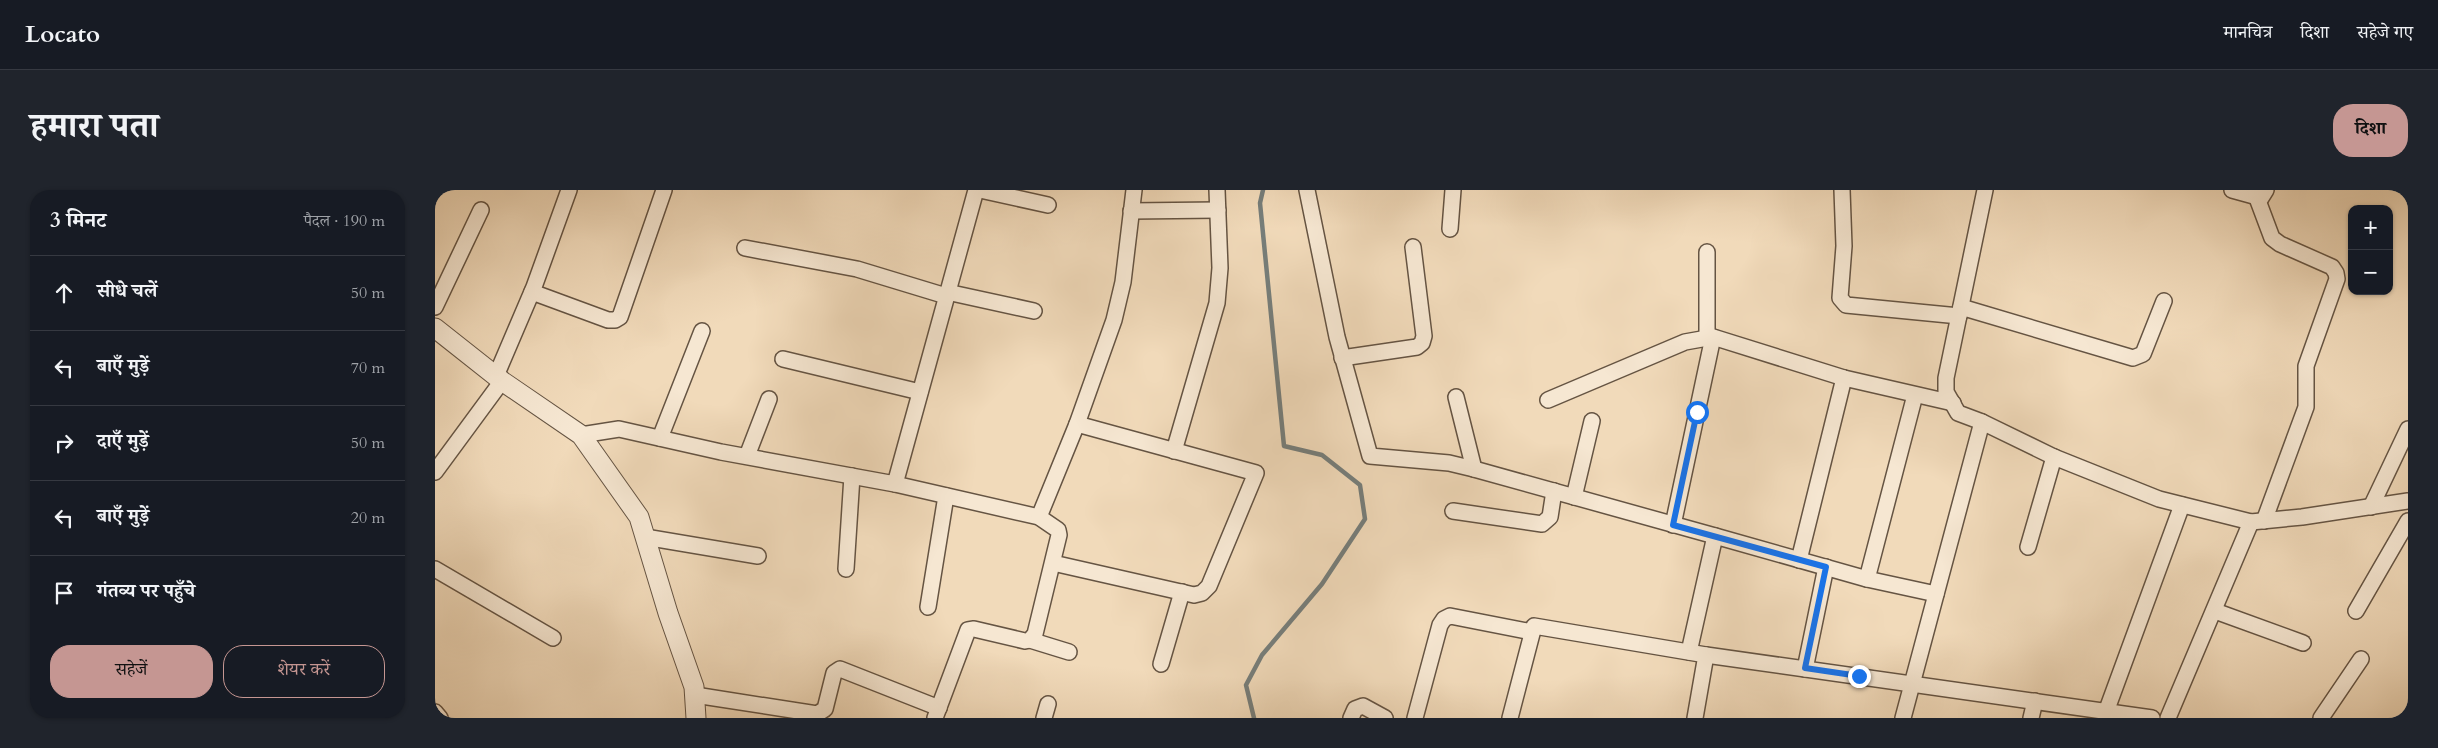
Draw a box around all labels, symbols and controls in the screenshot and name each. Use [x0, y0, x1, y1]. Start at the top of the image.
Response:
text: Locato [25, 18, 100, 51]
text: मानचित्र [2224, 20, 2272, 45]
text: दिशा [2300, 20, 2329, 45]
text: सहेजे गए [2357, 20, 2413, 45]
text: हमारा पता [30, 102, 159, 150]
button: दिशा [2333, 104, 2408, 157]
map controls [2348, 205, 2393, 295]
button: + [2348, 205, 2393, 250]
text: 3 मिनट [50, 206, 106, 235]
text: पैदल · 190 m [304, 210, 385, 232]
button: − [2348, 250, 2393, 295]
text: सीधे चलें [97, 278, 157, 304]
icon: ahead [50, 279, 78, 307]
text: 50 m [351, 282, 385, 304]
text: बाएँ मुड़ें [97, 353, 149, 379]
icon: left [50, 354, 78, 382]
text: 70 m [351, 357, 385, 379]
route start [1686, 401, 1709, 424]
text: दाएँ मुड़ें [97, 428, 149, 454]
icon: right [50, 429, 78, 457]
text: 50 m [351, 432, 385, 454]
text: बाएँ मुड़ें [97, 503, 149, 529]
icon: left [50, 504, 78, 532]
text: 20 m [351, 507, 385, 529]
text: गंतव्य पर पहुँचे [97, 578, 195, 604]
icon: arrive [50, 579, 78, 607]
button: सहेजें [50, 645, 213, 698]
button: शेयर करें [223, 645, 385, 698]
route end [1848, 665, 1871, 688]

